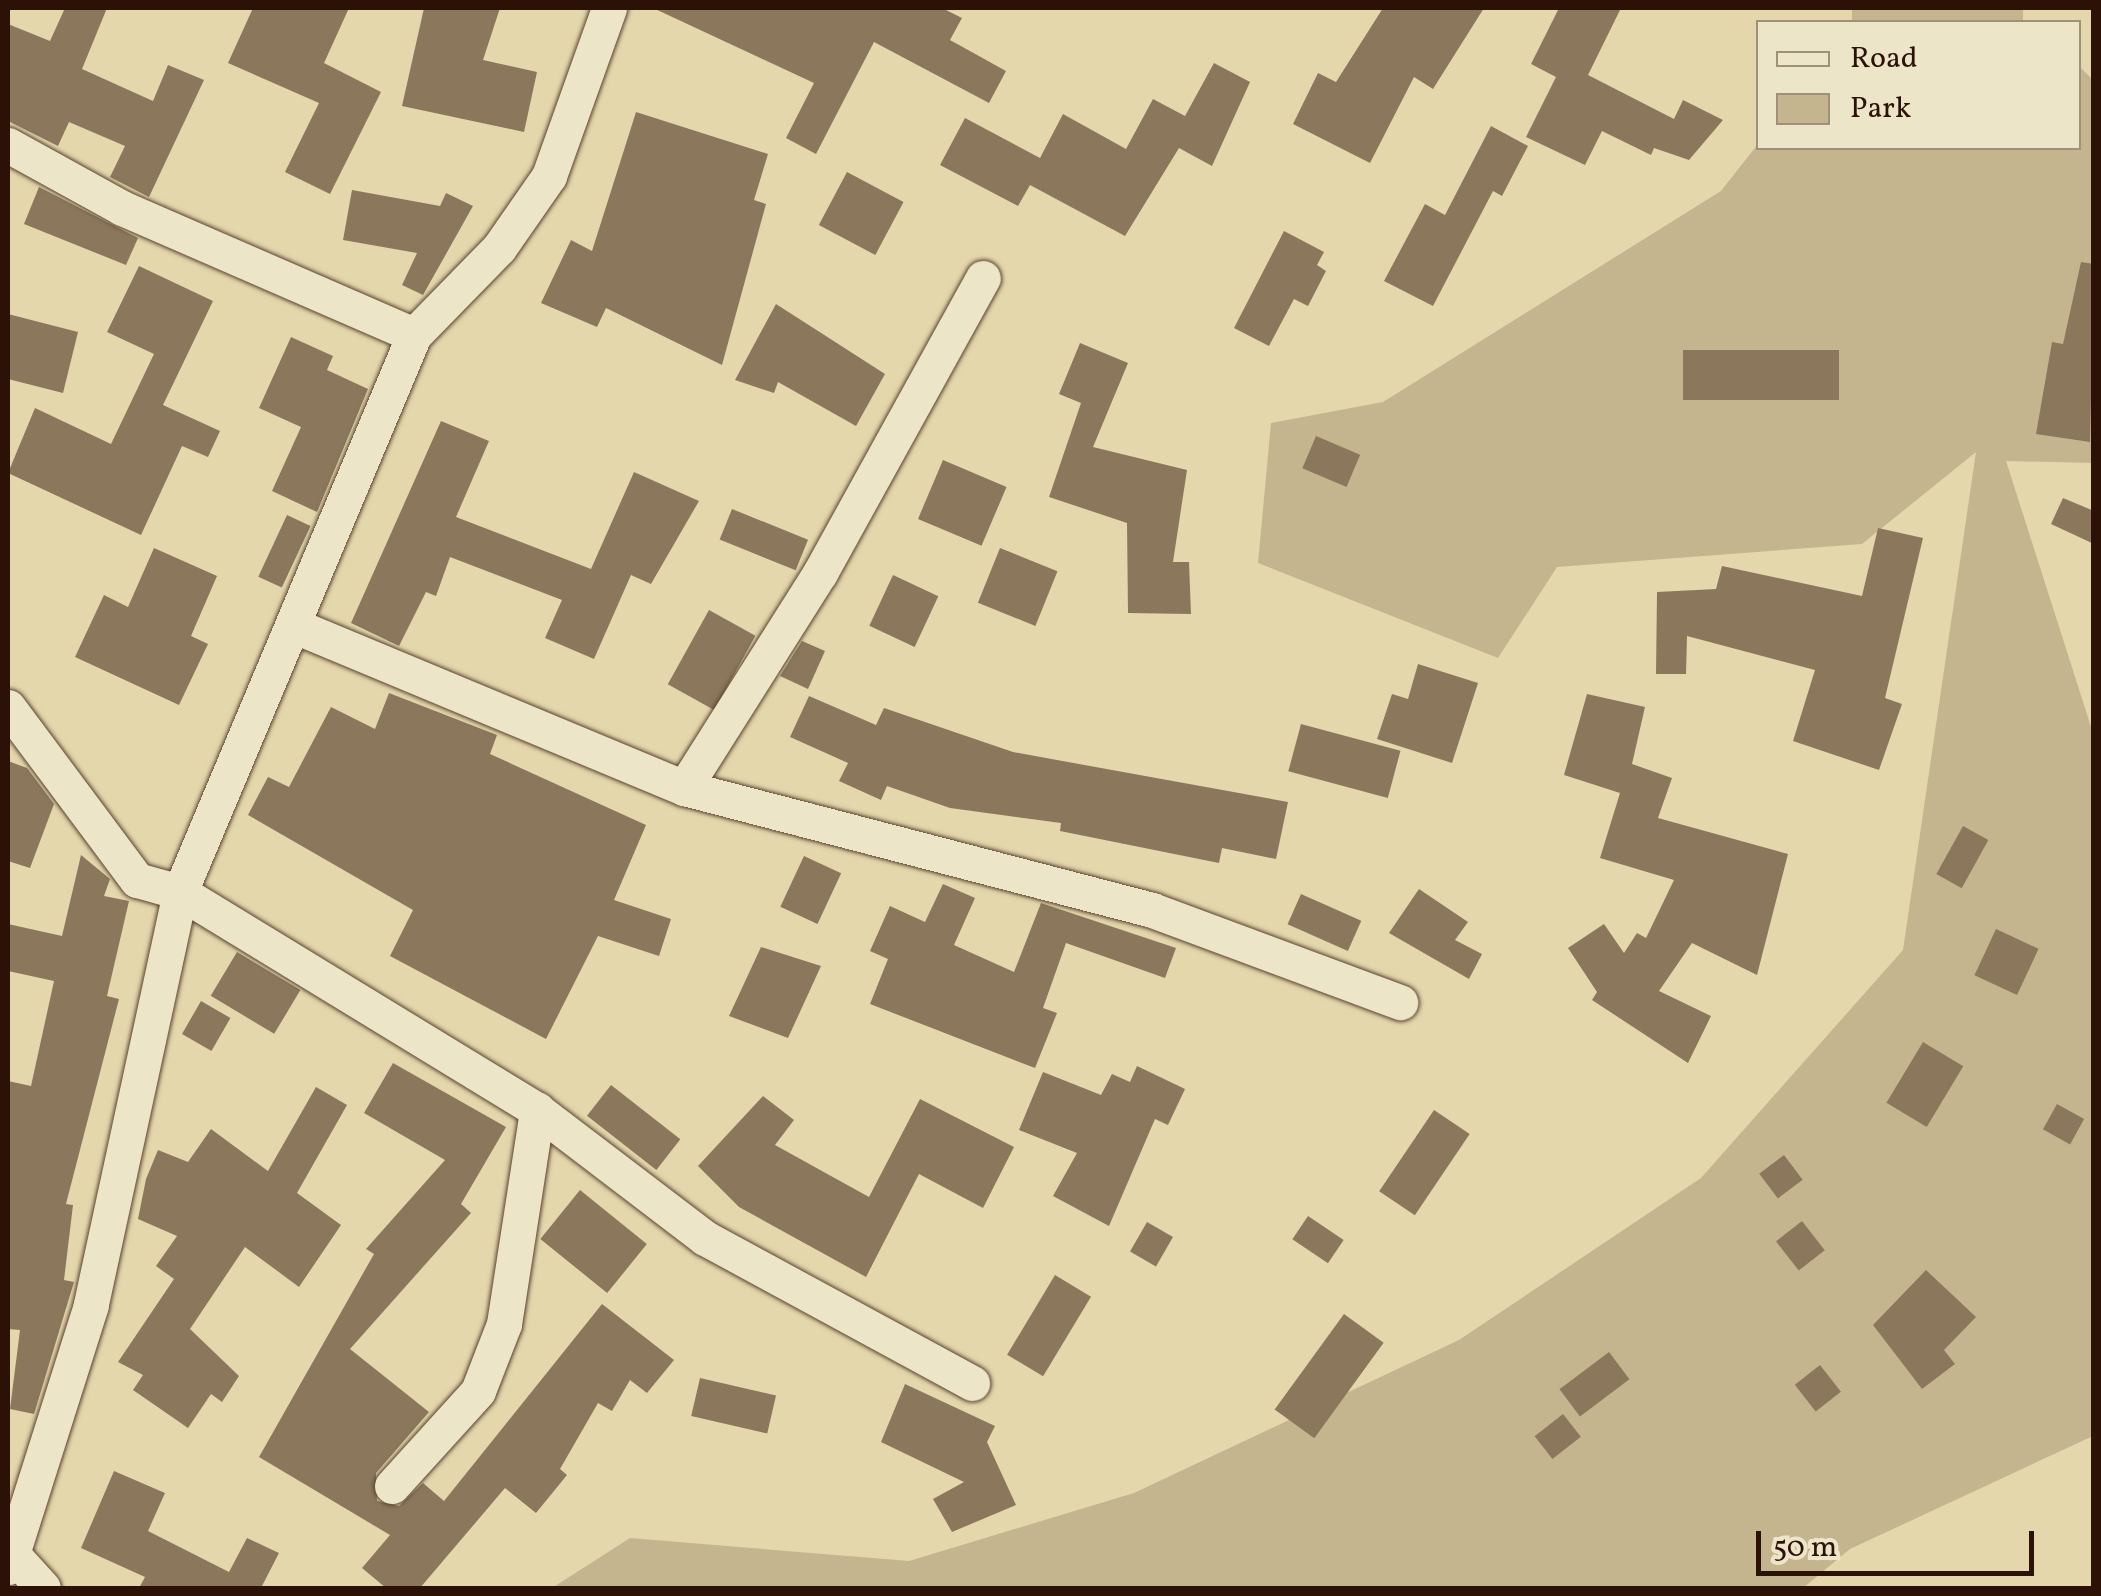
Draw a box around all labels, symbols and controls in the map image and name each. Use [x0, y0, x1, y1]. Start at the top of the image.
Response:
legend [1756, 20, 2081, 150]
text: Road [1850, 38, 1918, 80]
text: Park [1850, 88, 1911, 130]
scale bar [1761, 1511, 2038, 1573]
text: 50 m [1773, 1527, 1837, 1569]

